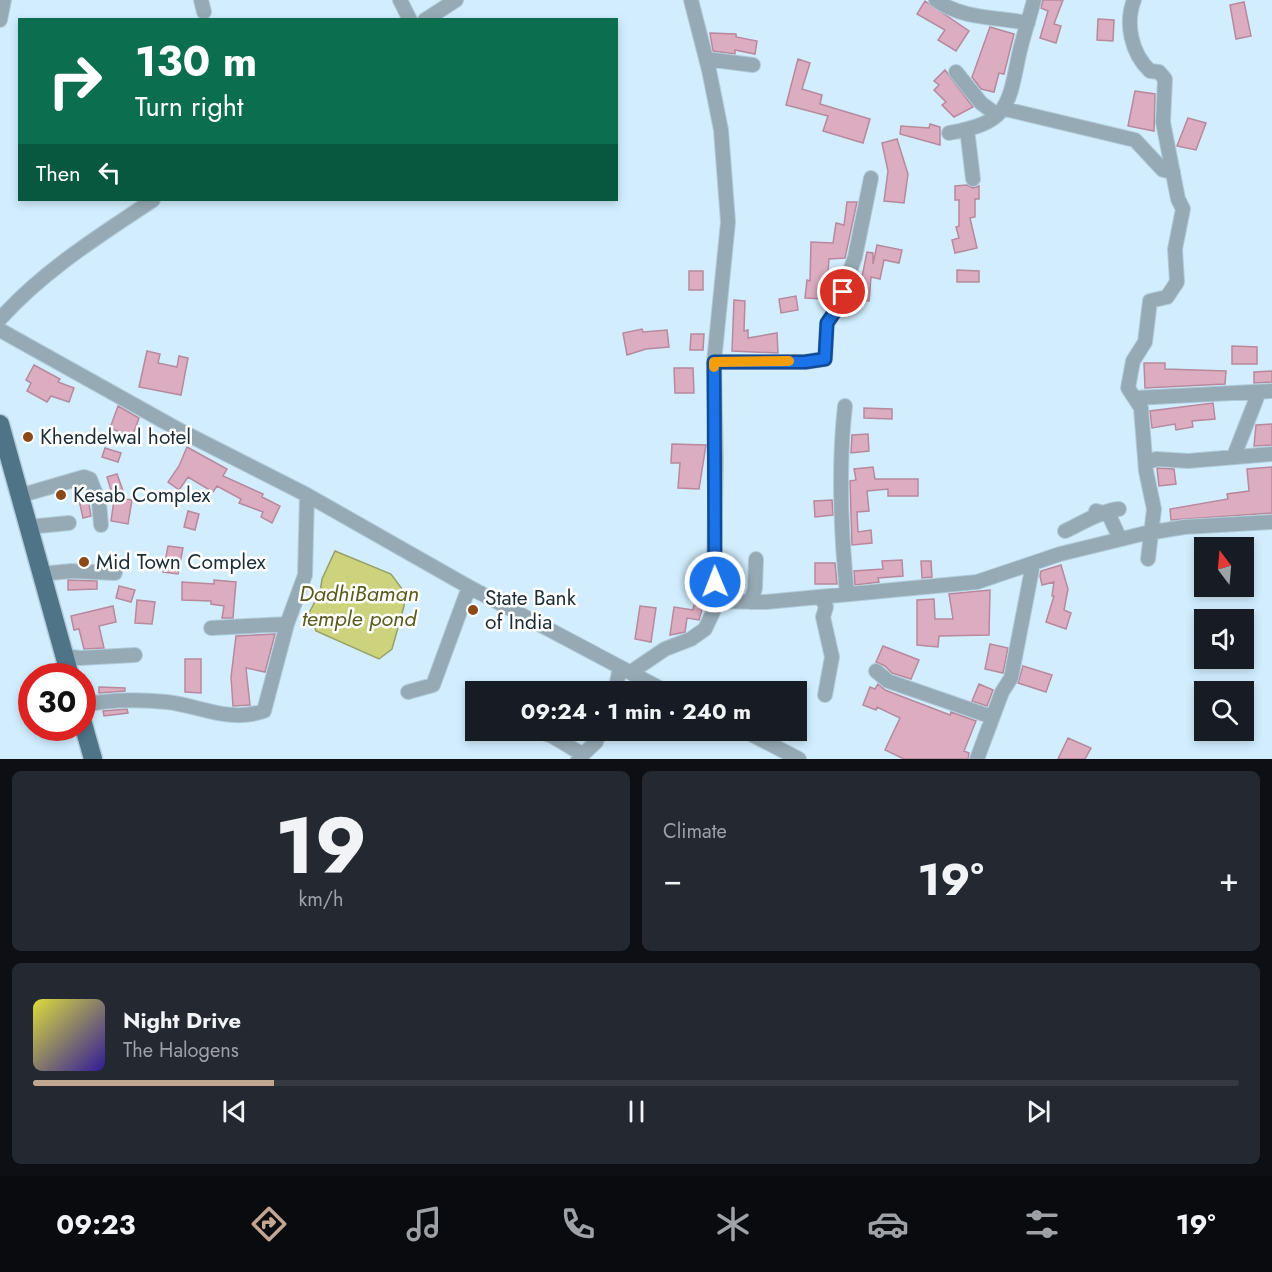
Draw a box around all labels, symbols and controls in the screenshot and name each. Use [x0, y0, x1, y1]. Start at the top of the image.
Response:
text: 130 m [135, 31, 257, 92]
icon: right [36, 42, 114, 120]
text: Turn right [135, 87, 243, 126]
icon: left [93, 156, 126, 189]
text: Then [36, 157, 81, 189]
pin [817, 266, 868, 317]
icon: arrive [826, 275, 859, 308]
place label: Khendelwal hotel [40, 422, 191, 452]
marker: Khendelwal hotel [21, 430, 35, 444]
place label: Kesab Complex [73, 480, 210, 510]
marker: Kesab Complex [54, 488, 68, 502]
north arrow [1194, 537, 1254, 597]
map controls [1194, 537, 1254, 741]
place label: Mid Town Complex [96, 547, 266, 577]
position arrow [683, 550, 747, 614]
marker: Mid Town Complex [77, 555, 91, 569]
water label: DadhiBaman temple pond [299, 577, 419, 634]
place label: State Bank of India [485, 583, 577, 637]
marker: State Bank of India [466, 603, 480, 617]
button: sound [1194, 609, 1254, 669]
speed limit sign: 30 [18, 663, 96, 741]
button: search [1194, 681, 1254, 741]
text: 09:24 · 1 min · 240 m [521, 695, 751, 727]
text: 19 [275, 790, 367, 902]
text: Climate [663, 817, 727, 846]
text: 19° [917, 847, 984, 912]
text: − [663, 856, 682, 903]
text: + [1219, 856, 1239, 903]
text: km/h [298, 885, 344, 914]
text: Night Drive [123, 1004, 241, 1036]
text: The Halogens [123, 1036, 239, 1065]
icon: previous [218, 1095, 251, 1128]
icon: pause [620, 1095, 653, 1128]
icon: next [1022, 1095, 1055, 1128]
icon: directions [248, 1203, 290, 1245]
icon: music [403, 1203, 445, 1245]
icon: phone [557, 1203, 599, 1245]
icon: climate [712, 1203, 754, 1245]
icon: car [867, 1203, 909, 1245]
icon: filters [1021, 1203, 1063, 1245]
text: 09:23 [56, 1205, 135, 1244]
text: 19° [1176, 1205, 1216, 1244]

